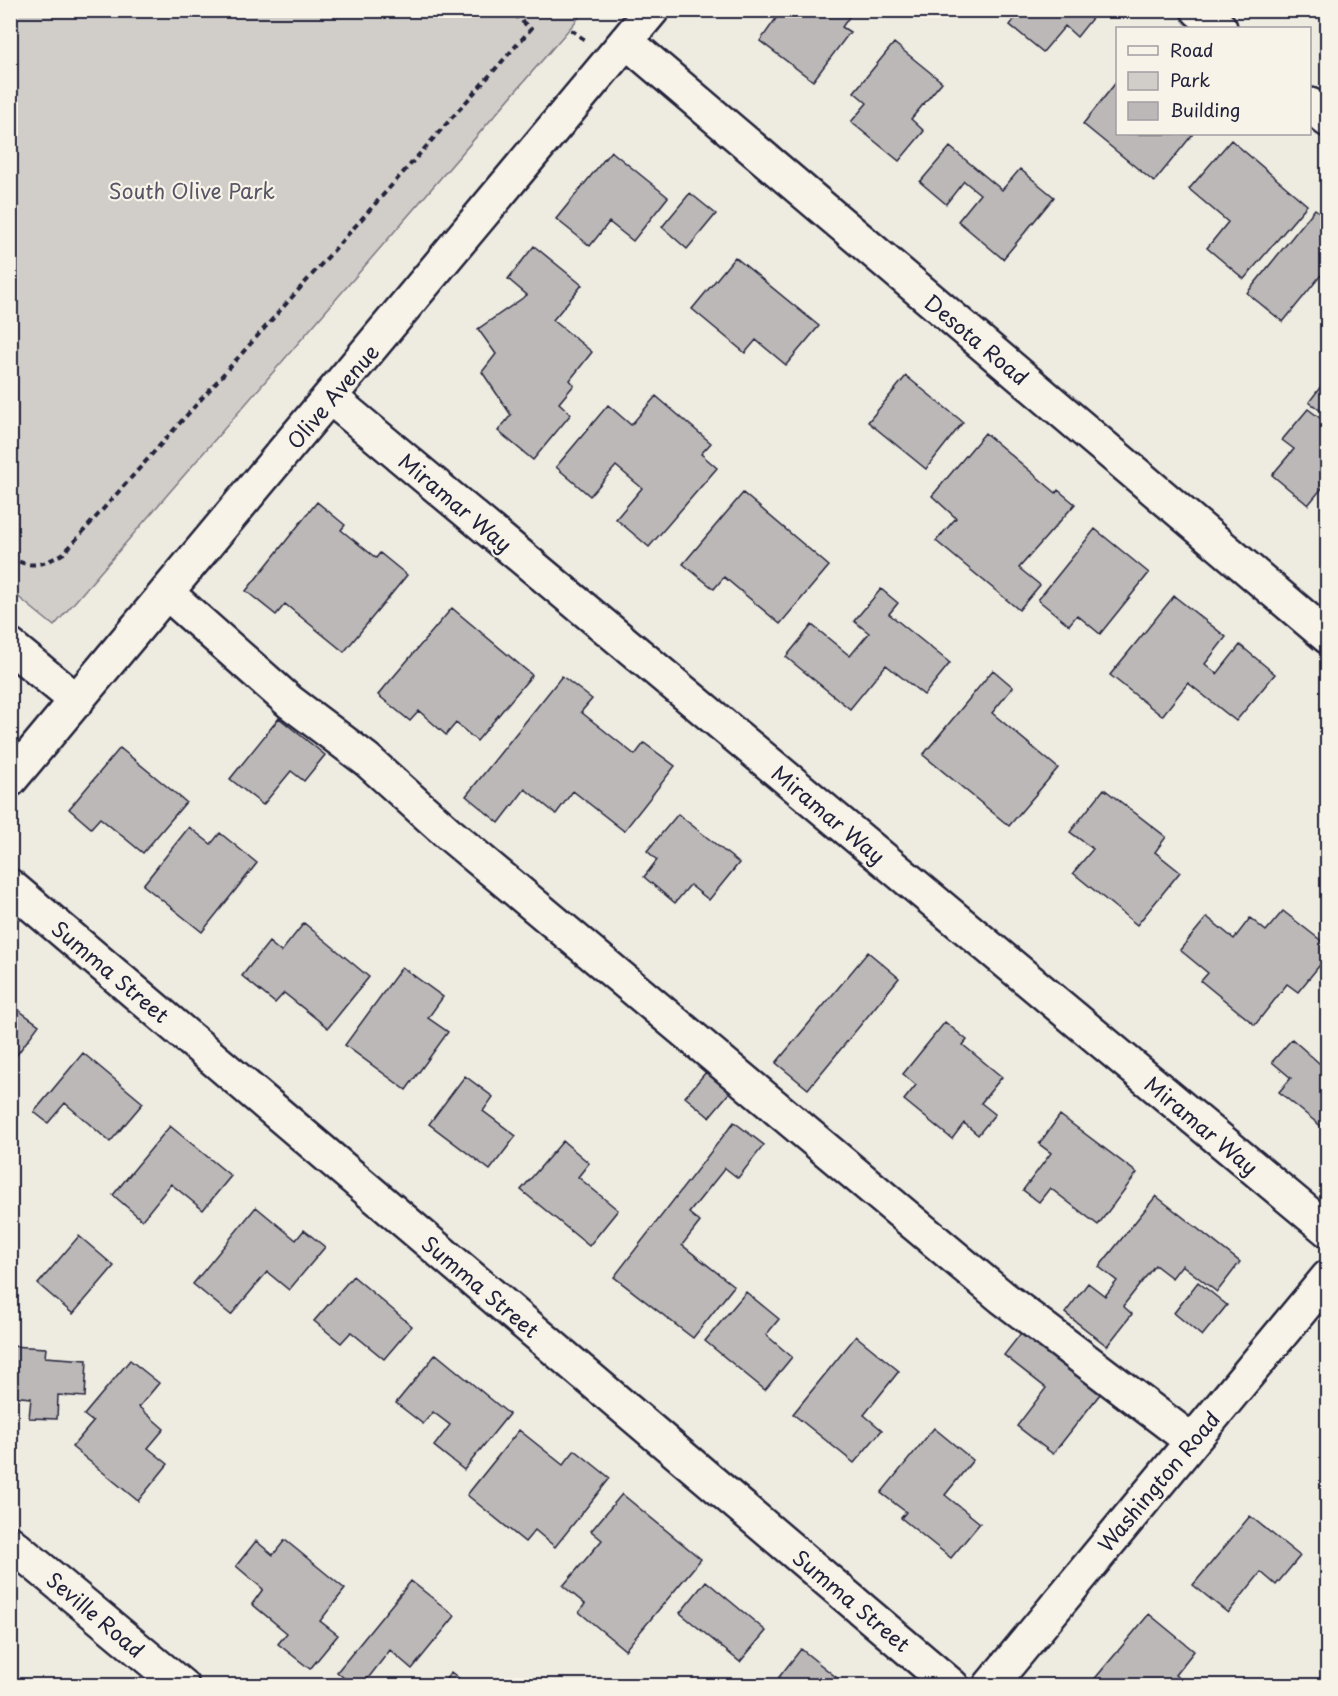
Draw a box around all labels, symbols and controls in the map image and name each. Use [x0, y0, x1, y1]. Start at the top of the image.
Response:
legend [1116, 27, 1311, 135]
text: Road [1170, 36, 1214, 63]
text: Park [1170, 66, 1210, 93]
text: Building [1170, 96, 1240, 123]
park label: South Olive Park [109, 174, 275, 206]
street label: Desota Road [918, 286, 1036, 392]
street label: Olive Avenue [278, 336, 386, 456]
street label: Miramar Way [392, 445, 520, 559]
street label: Miramar Way [765, 757, 893, 871]
street label: Summa Street [45, 912, 177, 1030]
street label: Miramar Way [1138, 1068, 1266, 1182]
street label: Summa Street [415, 1227, 547, 1345]
street label: Washington Road [1089, 1404, 1227, 1558]
street label: Summa Street [786, 1541, 918, 1659]
street label: Seville Road [40, 1563, 152, 1665]

